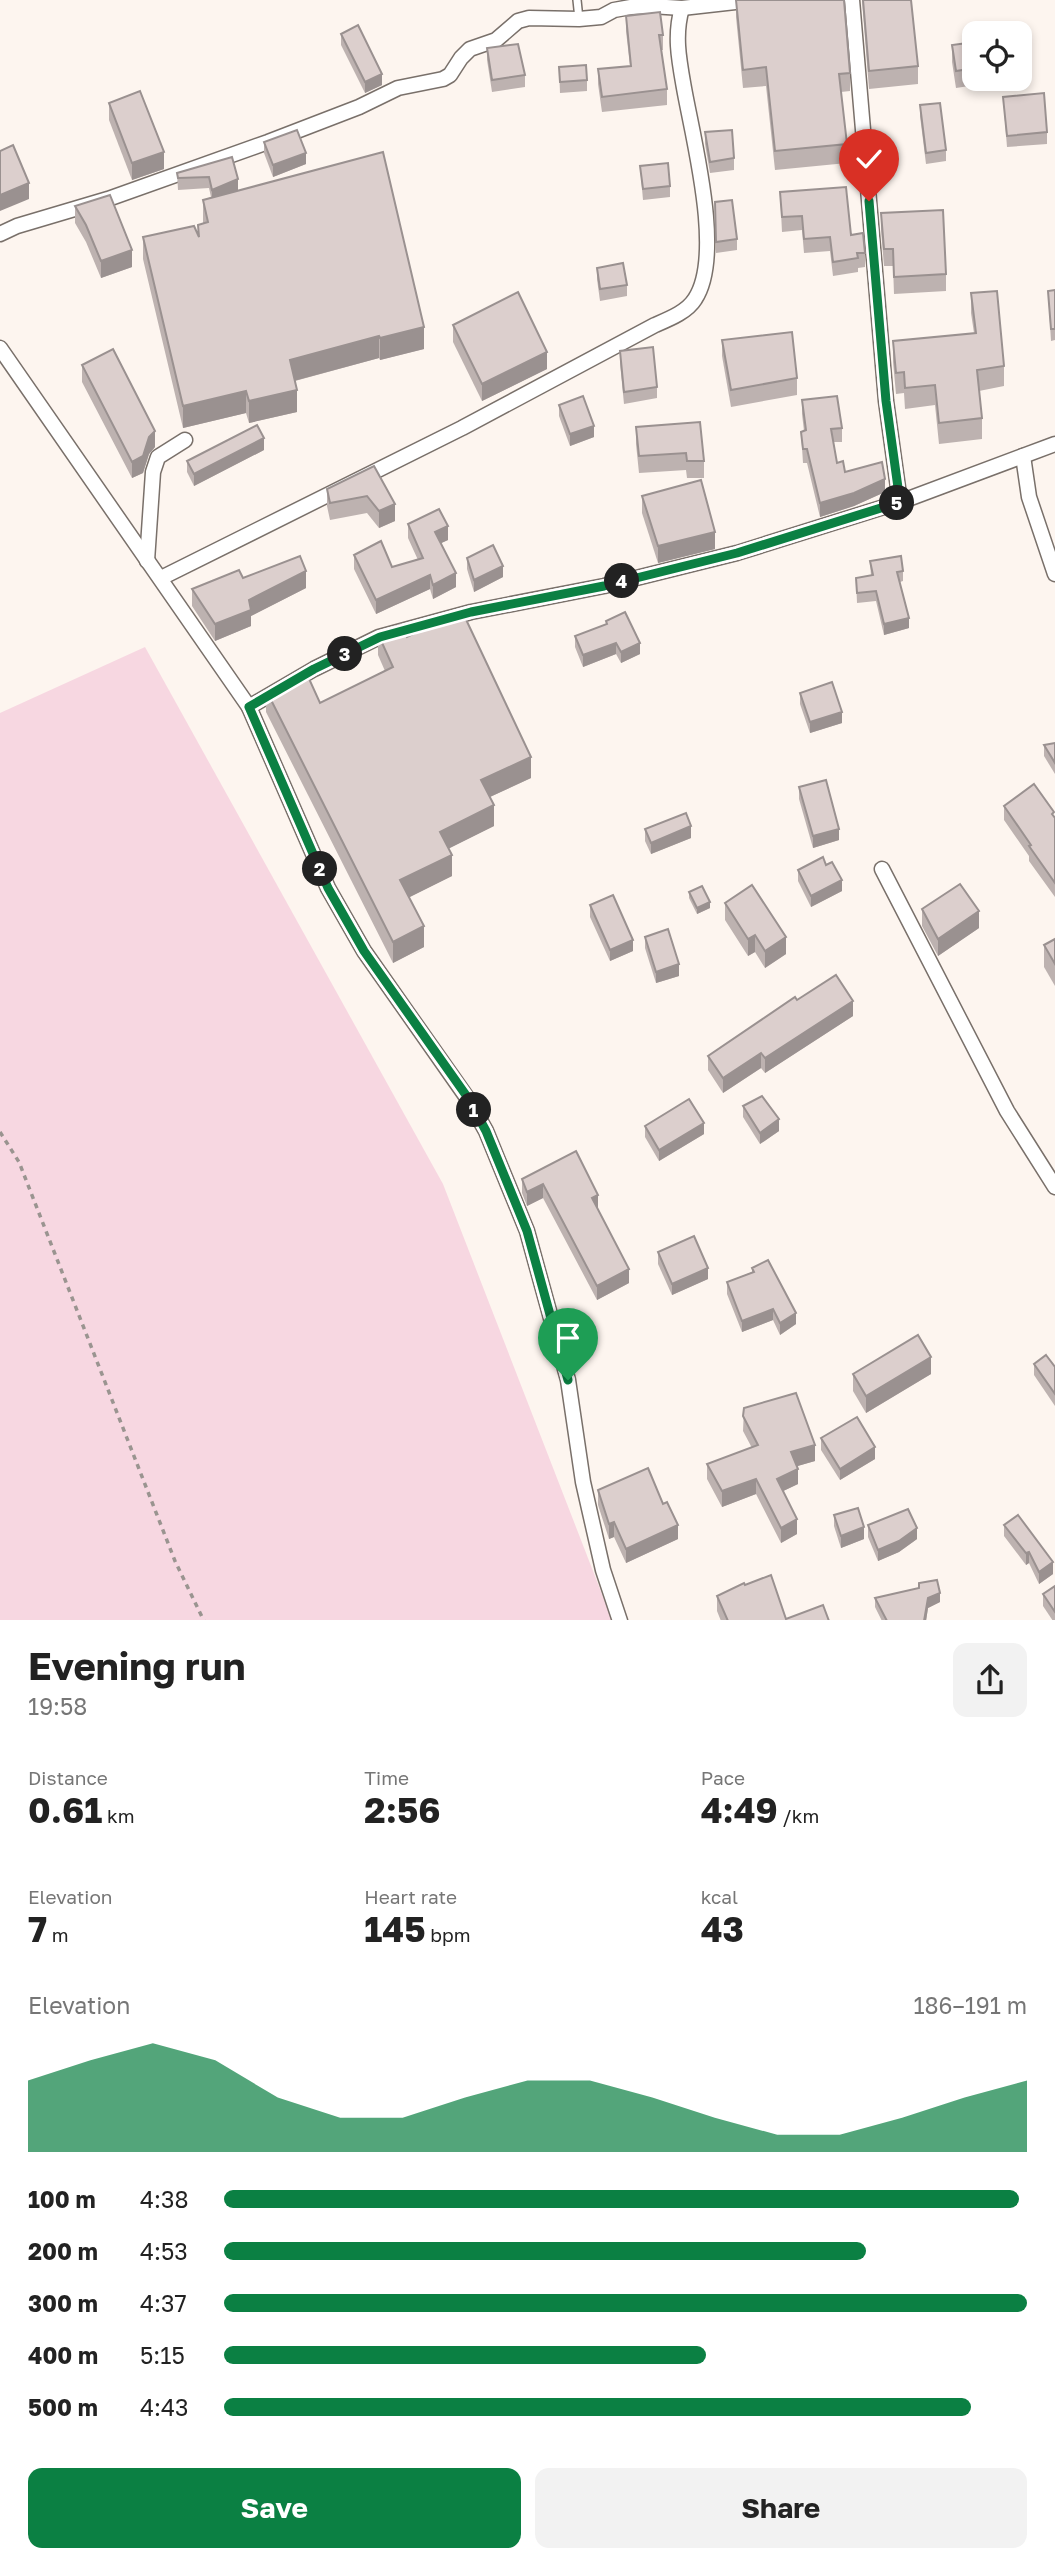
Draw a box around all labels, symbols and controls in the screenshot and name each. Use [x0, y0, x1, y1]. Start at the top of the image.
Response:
map controls [962, 21, 1032, 91]
button: locate [962, 21, 1032, 91]
pin [839, 129, 899, 201]
icon: check [850, 140, 888, 178]
pin: 5 [880, 486, 914, 520]
text: 5 [891, 491, 902, 514]
pin: 4 [604, 564, 640, 598]
text: 4 [616, 569, 627, 592]
pin: 3 [328, 636, 362, 672]
text: 3 [339, 642, 350, 665]
pin: 2 [302, 852, 338, 886]
text: 2 [314, 857, 325, 880]
pin: 1 [456, 1092, 491, 1128]
text: 1 [469, 1098, 478, 1121]
pin [538, 1308, 598, 1380]
icon: arrive [549, 1319, 587, 1357]
text: Evening run [28, 1643, 246, 1688]
button: share [953, 1643, 1027, 1717]
text: 19:58 [28, 1692, 87, 1720]
text: Distance [28, 1766, 108, 1789]
text: Time [364, 1766, 409, 1789]
text: Pace [701, 1766, 745, 1789]
text: 0.61 [28, 1789, 102, 1831]
text: 2:56 [364, 1789, 440, 1831]
text: 4:49 [701, 1789, 778, 1831]
text: km [102, 1804, 135, 1827]
text: /km [778, 1804, 819, 1827]
text: Elevation [28, 1885, 113, 1908]
text: Heart rate [364, 1885, 457, 1908]
text: kcal [701, 1885, 738, 1908]
text: 7 [28, 1908, 47, 1950]
text: 145 [364, 1908, 426, 1950]
text: 43 [701, 1908, 744, 1950]
text: m [47, 1923, 69, 1946]
text: bpm [426, 1923, 471, 1946]
text: Elevation [28, 1991, 130, 2019]
text: 186–191 m [913, 1991, 1027, 2019]
text: 100 m [28, 2185, 96, 2213]
text: 4:38 [140, 2185, 188, 2213]
text: 200 m [28, 2237, 98, 2265]
text: 4:53 [140, 2237, 188, 2265]
text: 300 m [28, 2289, 98, 2317]
text: 4:37 [140, 2289, 187, 2317]
text: 400 m [28, 2341, 98, 2369]
text: 5:15 [140, 2341, 185, 2369]
text: 500 m [28, 2393, 98, 2421]
text: 4:43 [140, 2393, 188, 2421]
button: Save [28, 2468, 521, 2548]
button: Share [535, 2468, 1027, 2548]

